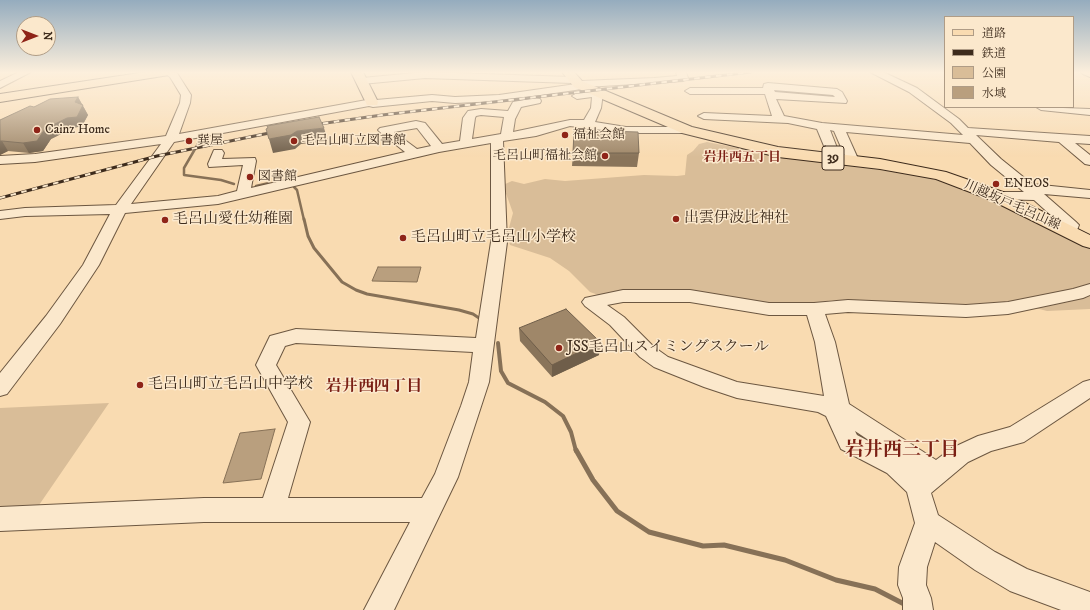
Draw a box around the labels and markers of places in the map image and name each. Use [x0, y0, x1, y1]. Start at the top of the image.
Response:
place label: Cainz Home [45, 122, 110, 138]
marker: Cainz Home [32, 125, 42, 135]
place label: 福祉会館 [573, 127, 625, 143]
marker: 福祉会館 [560, 130, 570, 140]
place label: 巽屋 [197, 133, 223, 149]
place label: 毛呂山町立図書館 [302, 133, 406, 149]
marker: 巽屋 [184, 136, 194, 146]
marker: 毛呂山町立図書館 [289, 136, 299, 146]
place label: 毛呂山町福祉会館 [493, 148, 597, 164]
marker: 毛呂山町福祉会館 [600, 151, 610, 161]
place label: 図書館 [258, 169, 297, 185]
marker: 図書館 [245, 172, 255, 182]
place label: ENEOS [1004, 176, 1049, 192]
marker: ENEOS [991, 179, 1001, 189]
place label: 出雲伊波比神社 [684, 210, 789, 228]
place label: 毛呂山愛仕幼稚園 [173, 211, 293, 229]
marker: 出雲伊波比神社 [671, 214, 681, 224]
marker: 毛呂山愛仕幼稚園 [160, 215, 170, 225]
place label: 毛呂山町立毛呂山小学校 [411, 229, 576, 247]
marker: 毛呂山町立毛呂山小学校 [398, 233, 408, 243]
place label: JSS毛呂山スイミングスクール [567, 339, 769, 357]
marker: JSS毛呂山スイミングスクール [554, 343, 564, 353]
place label: 毛呂山町立毛呂山中学校 [148, 376, 313, 394]
marker: 毛呂山町立毛呂山中学校 [135, 380, 145, 390]

